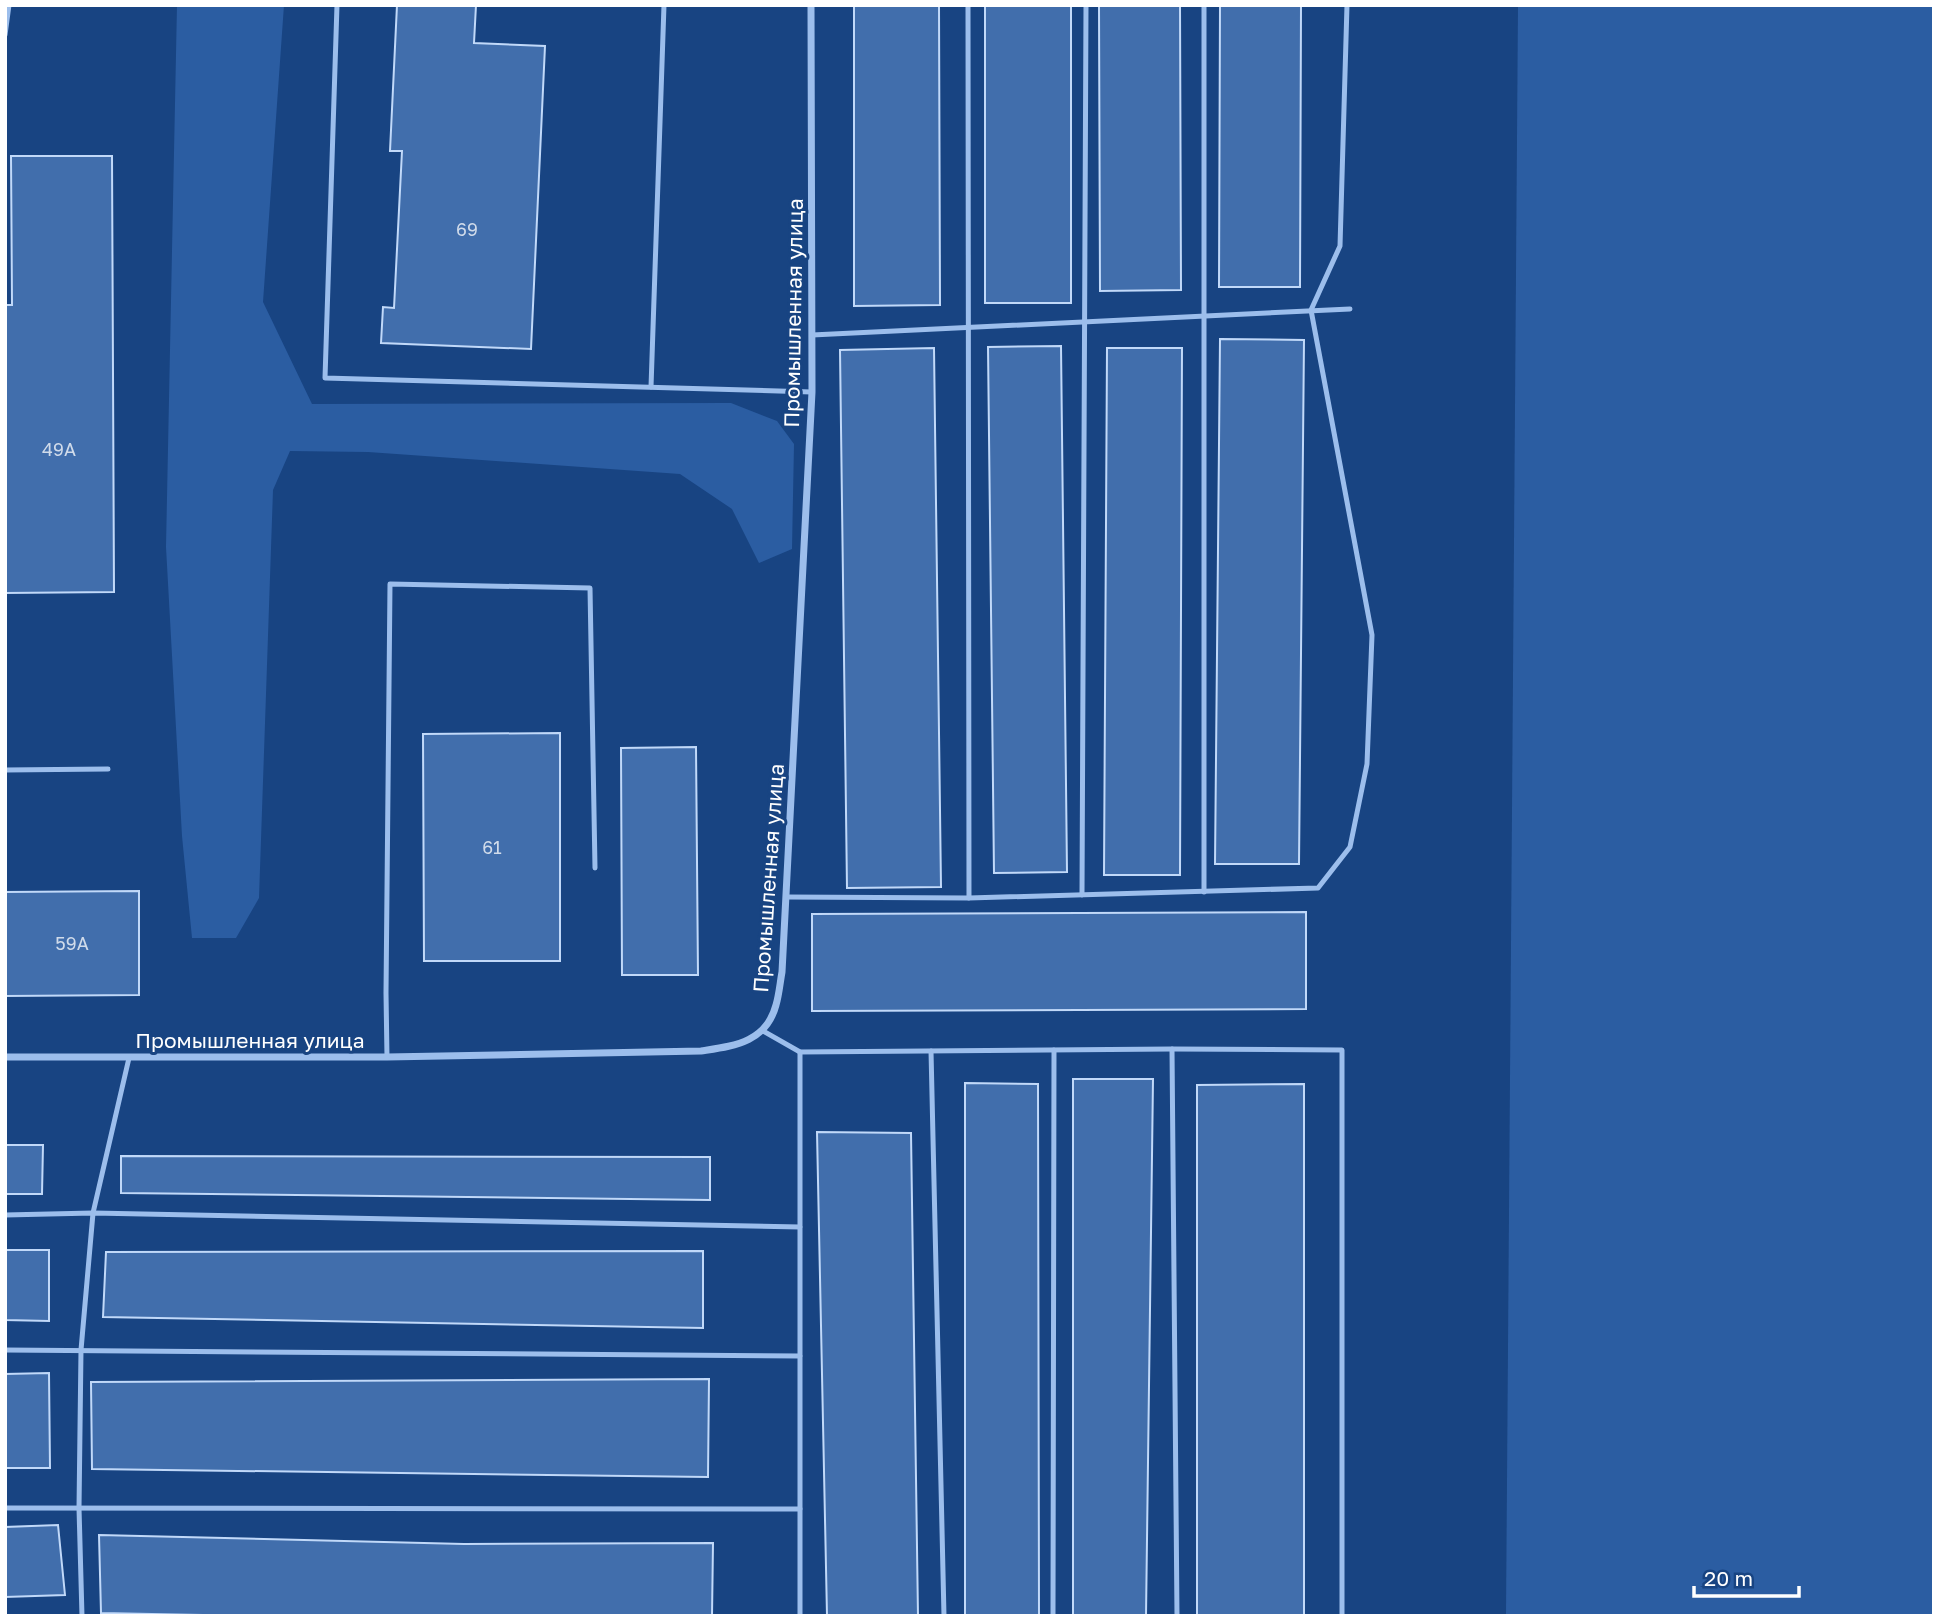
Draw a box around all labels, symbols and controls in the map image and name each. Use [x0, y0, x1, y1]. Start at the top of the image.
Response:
street label: Промышленная улица [778, 198, 808, 428]
house number: 69 [456, 218, 478, 240]
house number: 49А [42, 438, 76, 460]
street label: Промышленная улица [747, 763, 789, 993]
house number: 61 [482, 836, 502, 858]
house number: 59А [55, 932, 89, 954]
street label: Промышленная улица [135, 1027, 365, 1053]
scale bar [1694, 1554, 1799, 1598]
text: 20 m [1704, 1565, 1753, 1591]

